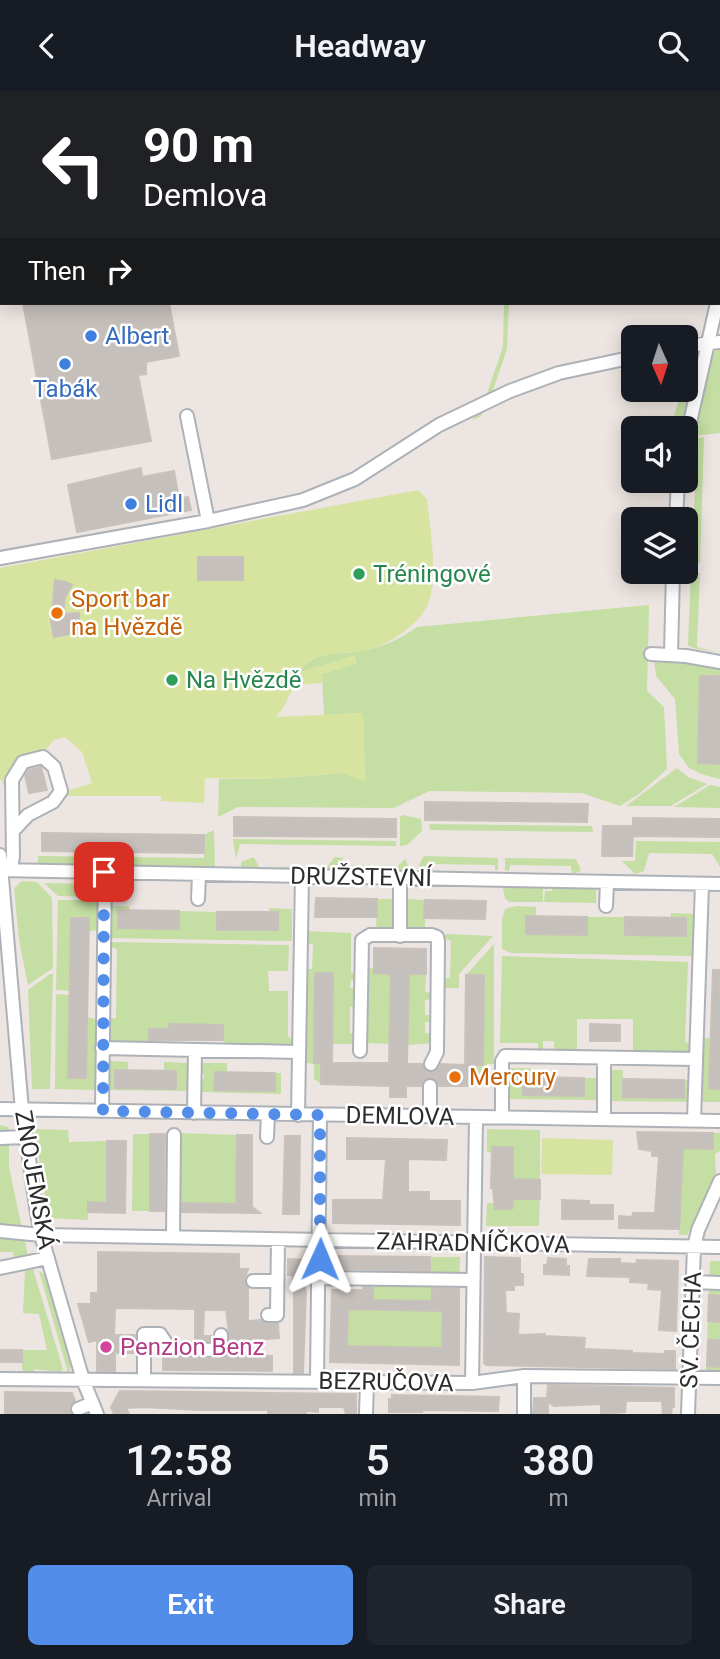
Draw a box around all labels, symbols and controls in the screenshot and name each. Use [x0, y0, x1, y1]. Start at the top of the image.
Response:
icon: back [28, 27, 66, 65]
text: Headway [294, 27, 426, 65]
icon: search [654, 27, 692, 65]
text: 90 m [143, 117, 254, 174]
icon: left [28, 119, 119, 210]
text: Demlova [143, 176, 268, 214]
icon: right [100, 252, 138, 290]
text: Then [28, 256, 86, 286]
place label: Albert [105, 322, 169, 350]
north arrow [621, 325, 698, 403]
map controls [621, 325, 698, 584]
marker: Albert [83, 328, 99, 344]
marker: Tabák [57, 356, 73, 372]
place label: Tabák [33, 375, 98, 403]
button: sound [621, 416, 698, 493]
place label: Lidl [145, 490, 183, 518]
marker: Lidl [123, 496, 139, 512]
button: layers [621, 507, 698, 584]
place label: Tréningové [373, 560, 491, 588]
marker: Tréningové [351, 566, 367, 582]
place label: Sport bar na Hvězdě [71, 585, 183, 641]
marker: Sport bar na Hvězdě [49, 605, 65, 621]
place label: Na Hvězdě [186, 666, 301, 694]
marker: Na Hvězdě [164, 672, 180, 688]
pin [74, 842, 134, 902]
icon: arrive [85, 853, 123, 891]
street label: DRUŽSTEVNÍ [290, 862, 433, 892]
place label: Mercury [469, 1063, 557, 1091]
marker: Mercury [447, 1069, 463, 1085]
street label: DEMLOVA [345, 1101, 455, 1131]
street label: ZNOJEMSKÁ [9, 1108, 61, 1252]
position arrow [283, 1222, 357, 1296]
street label: ZAHRADNÍČKOVA [376, 1226, 570, 1259]
street label: SV. ČECHA [674, 1271, 707, 1389]
place label: Penzion Benz [120, 1333, 265, 1361]
marker: Penzion Benz [98, 1339, 114, 1355]
street label: BEZRUČOVA [318, 1366, 454, 1397]
text: 12:58 [126, 1436, 233, 1485]
text: 5 [366, 1436, 390, 1485]
text: 380 [522, 1436, 594, 1485]
text: Arrival [147, 1485, 212, 1512]
text: min [358, 1485, 397, 1512]
text: m [548, 1485, 569, 1512]
button: Exit [28, 1565, 353, 1645]
button: Share [367, 1565, 692, 1645]

